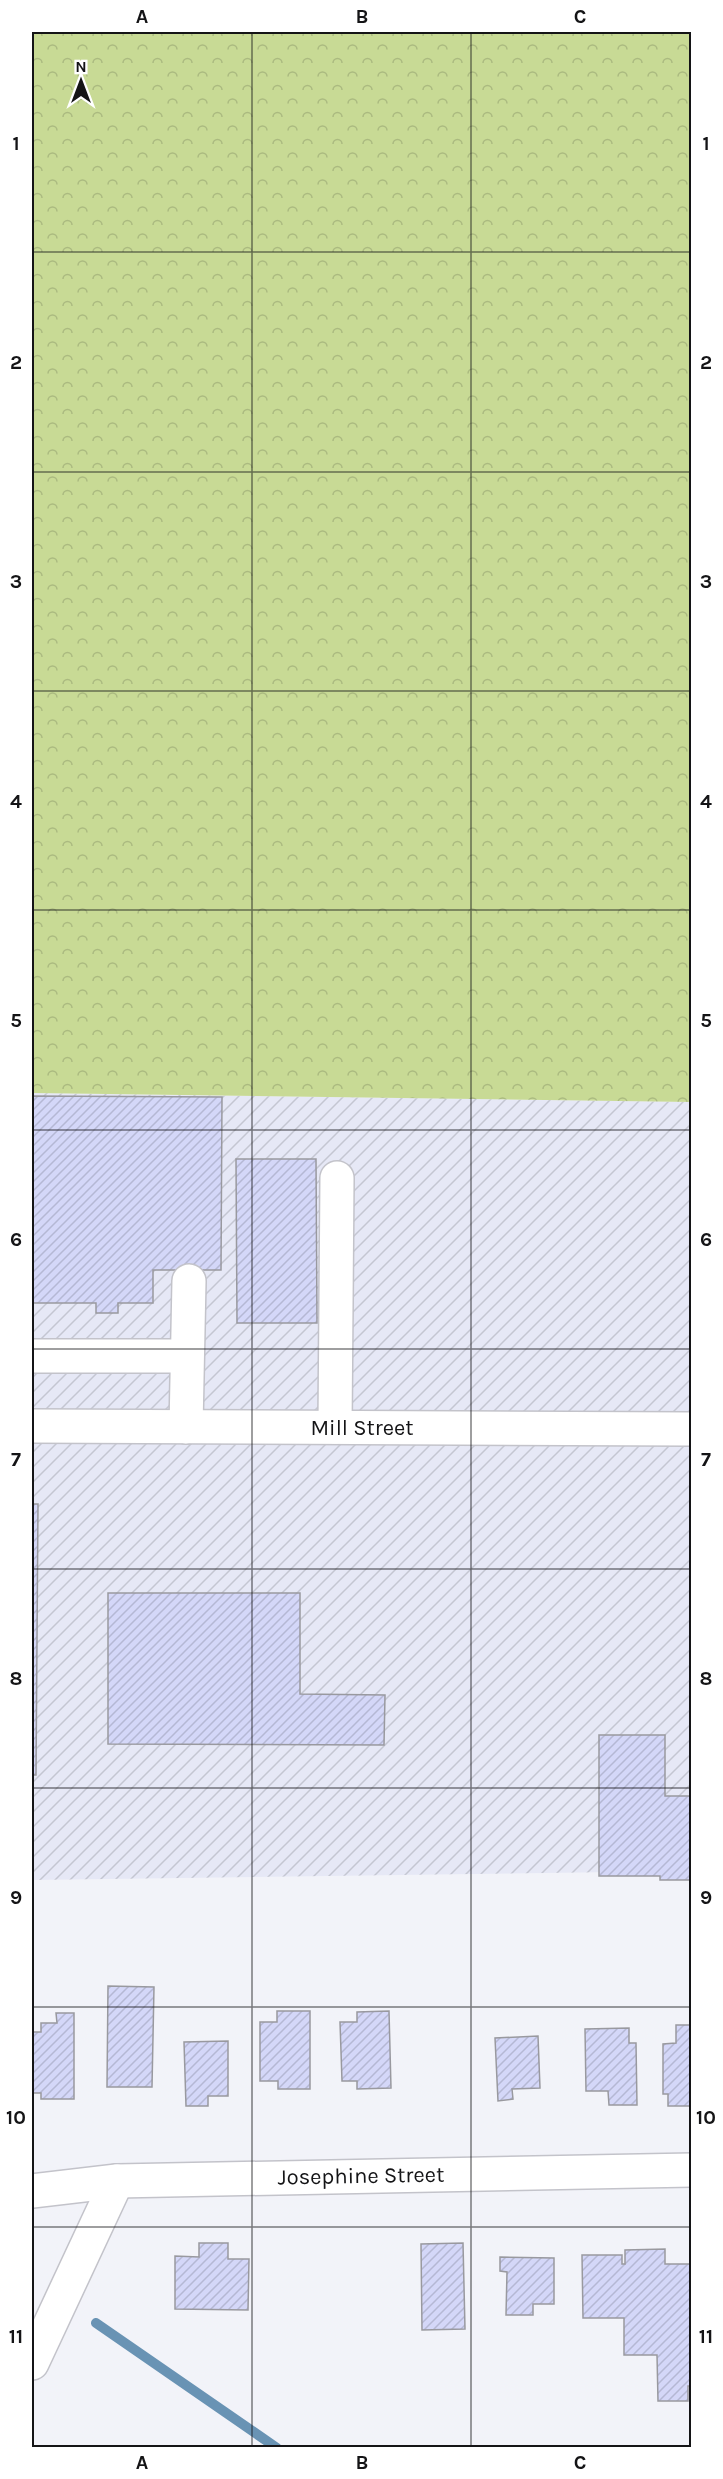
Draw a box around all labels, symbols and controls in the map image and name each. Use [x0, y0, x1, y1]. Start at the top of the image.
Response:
text: A [136, 5, 149, 28]
text: B [356, 5, 368, 28]
text: C [574, 5, 586, 28]
north arrow [51, 51, 111, 111]
text: N [75, 57, 87, 76]
text: 1 [12, 132, 20, 155]
text: 1 [702, 132, 710, 155]
text: 2 [10, 351, 22, 374]
text: 2 [700, 351, 712, 374]
text: 3 [10, 570, 22, 593]
text: 3 [700, 570, 712, 593]
text: 4 [10, 790, 22, 813]
text: 4 [700, 790, 712, 813]
text: 5 [10, 1009, 22, 1032]
text: 5 [700, 1009, 712, 1032]
text: 6 [10, 1228, 22, 1251]
text: 6 [700, 1228, 712, 1251]
street label: Mill Street [310, 1415, 414, 1441]
text: 7 [11, 1448, 21, 1471]
text: 7 [701, 1448, 711, 1471]
text: 8 [10, 1667, 22, 1690]
text: 8 [700, 1667, 712, 1690]
text: 9 [10, 1886, 22, 1909]
text: 9 [700, 1886, 712, 1909]
text: 10 [6, 2106, 26, 2129]
text: 10 [696, 2106, 716, 2129]
street label: Josephine Street [277, 2162, 445, 2190]
text: 11 [9, 2325, 23, 2348]
text: 11 [699, 2325, 713, 2348]
text: A [136, 2451, 149, 2474]
text: B [356, 2451, 368, 2474]
text: C [574, 2451, 586, 2474]

